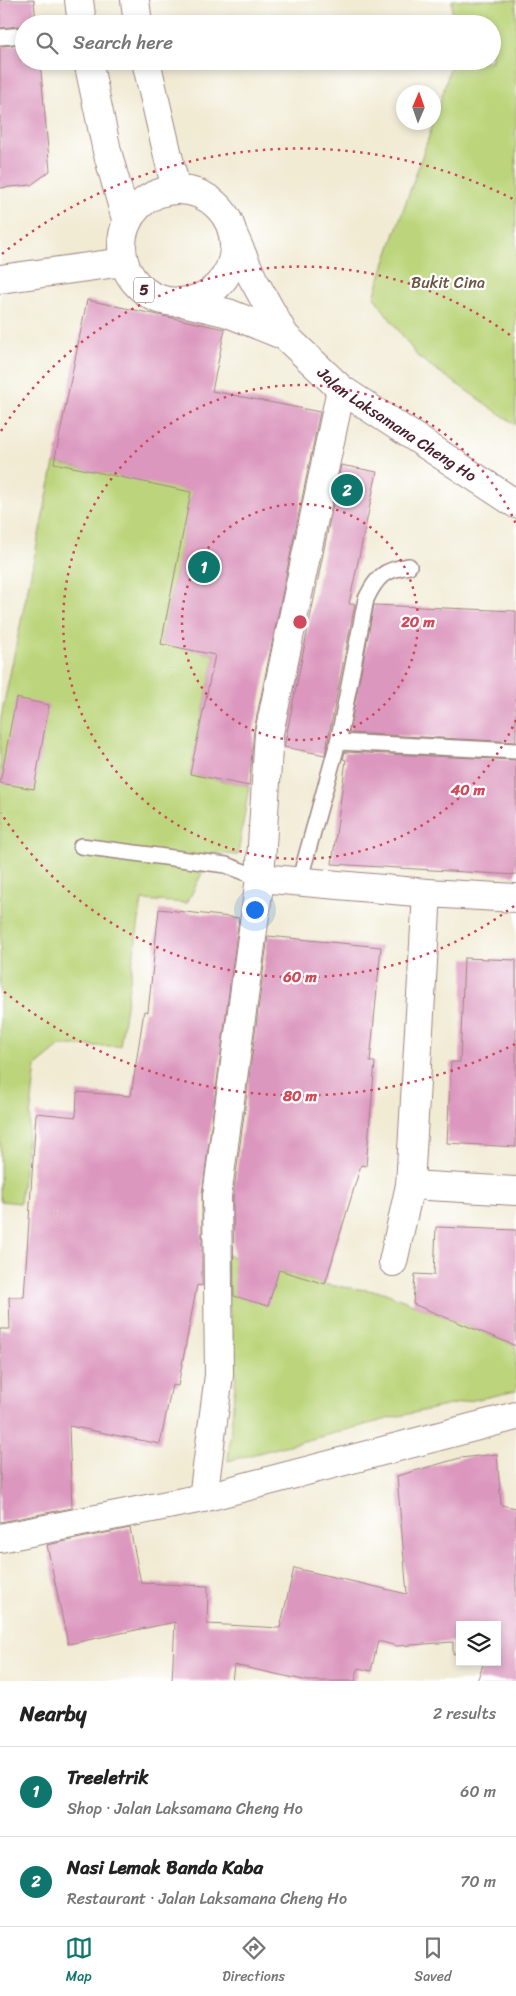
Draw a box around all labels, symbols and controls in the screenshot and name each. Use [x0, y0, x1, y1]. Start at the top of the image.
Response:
search box [15, 15, 501, 70]
text: Search here [73, 26, 173, 59]
icon: search [33, 29, 61, 57]
north arrow [396, 85, 441, 130]
park label: Bukit Cina [411, 268, 485, 297]
road number: 5 [134, 278, 154, 302]
street label: Jalan Laksamana Cheng Ho [310, 359, 483, 490]
pin: 2 [331, 471, 363, 509]
pin: 1 [188, 548, 220, 586]
text: 20 m [400, 609, 435, 635]
centre of rings [291, 613, 309, 631]
text: 40 m [450, 777, 486, 803]
your location [242, 897, 268, 923]
text: 60 m [282, 964, 317, 990]
text: 80 m [282, 1083, 317, 1109]
map controls [456, 1621, 501, 1666]
button: layers [456, 1621, 501, 1666]
text: Nearby [20, 1695, 86, 1733]
text: 2 results [433, 1699, 496, 1728]
text: Treeletrik [67, 1761, 149, 1794]
text: 1 [33, 1777, 39, 1806]
text: 60 m [460, 1777, 496, 1806]
text: Shop · Jalan Laksamana Cheng Ho [67, 1794, 303, 1823]
text: Nasi Lemak Banda Kaba [67, 1851, 263, 1884]
text: 2 [31, 1867, 41, 1896]
text: 70 m [460, 1867, 496, 1896]
text: Restaurant · Jalan Laksamana Cheng Ho [67, 1884, 347, 1913]
tab: Map [65, 1934, 93, 1989]
tab: Directions [222, 1934, 285, 1989]
tab: Saved [414, 1934, 451, 1989]

